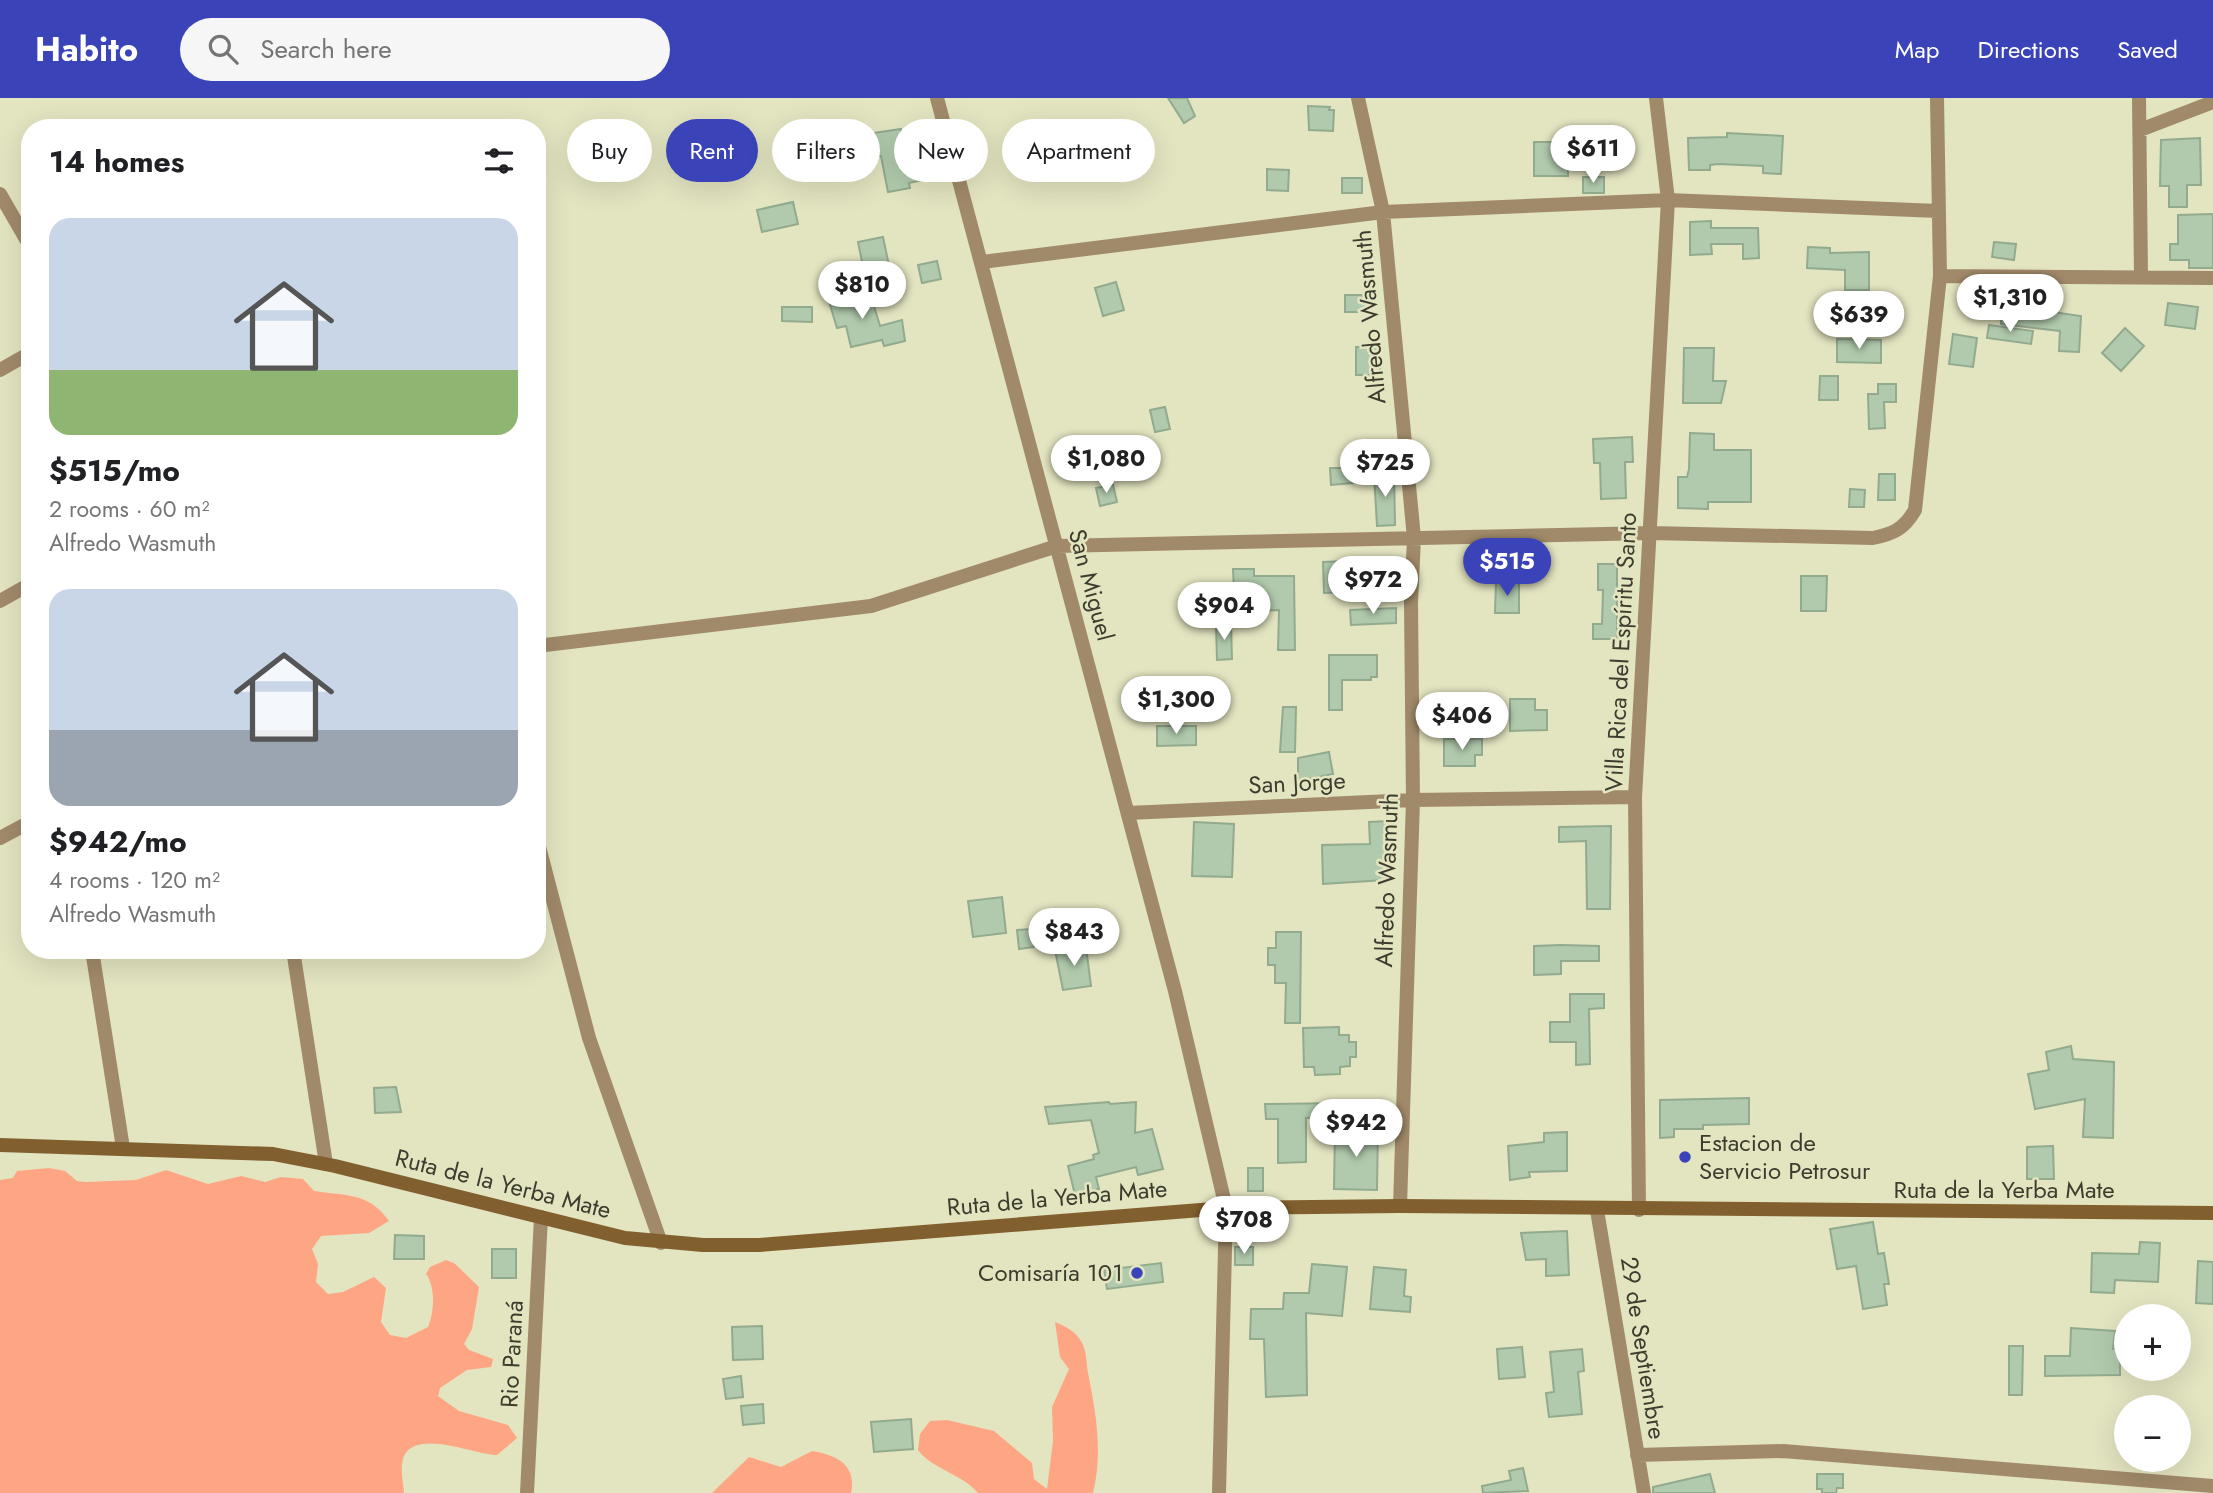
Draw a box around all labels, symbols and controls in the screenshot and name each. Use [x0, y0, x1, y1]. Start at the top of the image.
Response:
search box [180, 18, 670, 81]
text: Habito [35, 26, 138, 73]
icon: search [204, 30, 242, 68]
text: Search here [260, 30, 392, 68]
text: Map [1895, 32, 1940, 67]
text: Directions [1978, 32, 2079, 67]
text: Saved [2117, 32, 2178, 67]
chip: Buy [567, 119, 652, 182]
chip: Rent [666, 119, 758, 182]
chip: Filters [772, 119, 880, 182]
chip: New [894, 119, 988, 182]
chip: Apartment [1002, 119, 1155, 182]
pin: $611 [1552, 126, 1634, 185]
text: $611 [1566, 131, 1620, 165]
text: 14 homes [49, 140, 184, 183]
icon: filters [480, 142, 518, 180]
street label: Alfredo Wasmuth [1344, 228, 1395, 406]
pin: $810 [821, 262, 903, 321]
icon: home [221, 263, 347, 389]
text: $810 [834, 267, 890, 301]
pin: $1,310 [1953, 274, 2067, 334]
text: $1,310 [1973, 280, 2047, 314]
pin: $639 [1818, 292, 1900, 351]
text: $639 [1829, 297, 1889, 331]
pin: $1,080 [1049, 436, 1163, 495]
pin: $725 [1344, 440, 1426, 499]
text: $1,080 [1067, 441, 1145, 475]
text: $725 [1356, 445, 1414, 479]
text: $515/mo [49, 449, 180, 492]
text: 2 rooms · 60 m² [49, 492, 209, 526]
street label: Villa Rica del Espíritu Santo [1596, 511, 1645, 792]
street label: San Miguel [1060, 525, 1123, 645]
text: Alfredo Wasmuth [49, 526, 216, 560]
pin: $515 [1466, 538, 1548, 598]
text: $515 [1479, 544, 1535, 578]
pin: $972 [1332, 556, 1414, 616]
text: $972 [1344, 562, 1402, 596]
pin: $904 [1183, 582, 1265, 642]
text: $904 [1194, 588, 1254, 622]
icon: home [221, 634, 347, 760]
pin: $1,300 [1119, 676, 1233, 736]
text: $1,300 [1137, 682, 1215, 716]
pin: $406 [1421, 692, 1503, 752]
text: $406 [1432, 698, 1492, 732]
street label: San Jorge [1247, 762, 1346, 803]
street label: Alfredo Wasmuth [1366, 792, 1407, 968]
text: $942/mo [49, 820, 187, 863]
text: 4 rooms · 120 m² [49, 863, 220, 897]
text: Alfredo Wasmuth [49, 897, 216, 931]
pin: $843 [1033, 908, 1115, 968]
text: $843 [1044, 914, 1104, 948]
pin: $942 [1315, 1100, 1397, 1159]
text: $942 [1326, 1105, 1386, 1139]
place label: Estacion de Servicio Petrosur [1699, 1125, 1871, 1188]
street label: Ruta de la Yerba Mate [392, 1140, 615, 1227]
marker: Estacion de Servicio Petrosur [1677, 1149, 1693, 1165]
street label: Ruta de la Yerba Mate [945, 1170, 1169, 1225]
street label: Ruta de la Yerba Mate [1893, 1172, 2115, 1207]
pin: $708 [1203, 1196, 1285, 1256]
text: $708 [1215, 1202, 1273, 1236]
street label: 29 de Septiembre [1612, 1254, 1675, 1442]
place label: Comisaría 101 [978, 1255, 1123, 1290]
marker: Comisaría 101 [1129, 1265, 1145, 1281]
street label: Rio Paraná [491, 1299, 532, 1409]
map controls [2114, 1304, 2191, 1472]
button: + [2114, 1304, 2191, 1381]
button: − [2114, 1395, 2191, 1472]

